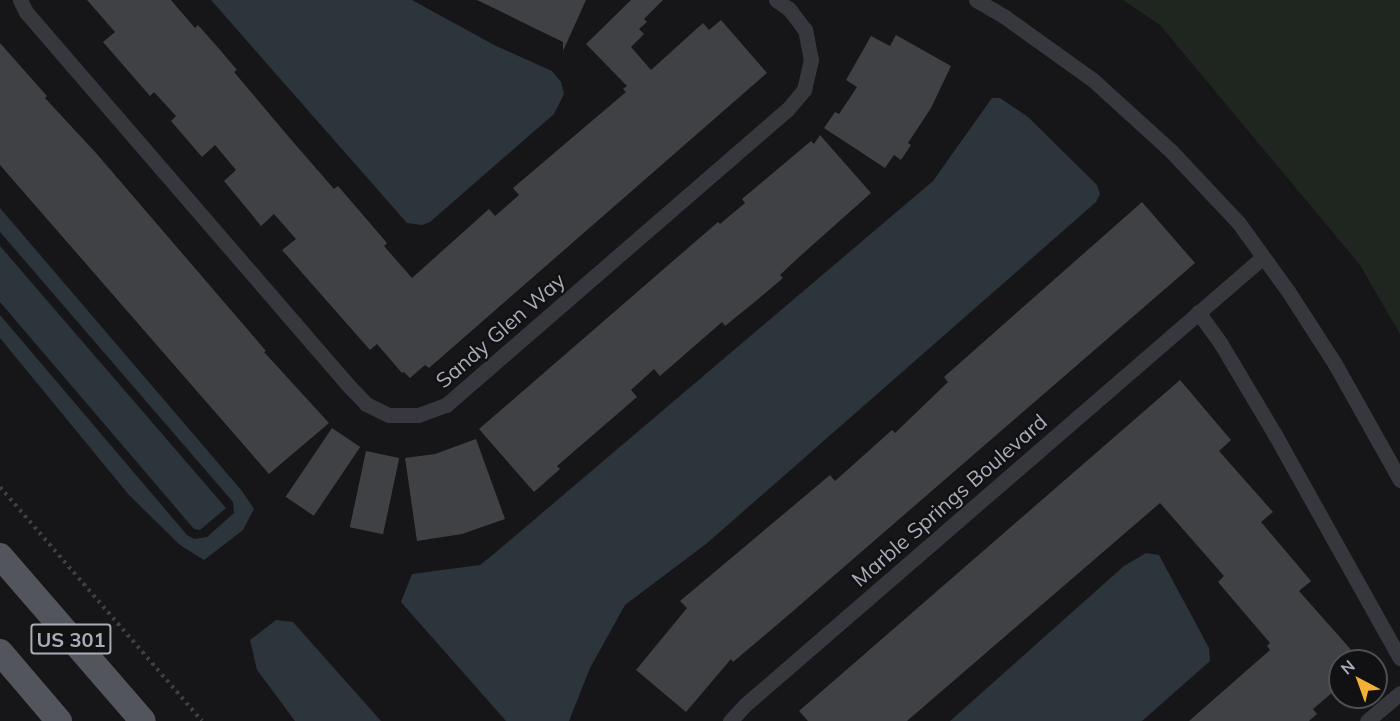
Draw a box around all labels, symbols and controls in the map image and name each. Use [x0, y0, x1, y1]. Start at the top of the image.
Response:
street label: Sandy Glen Way [430, 267, 570, 393]
street label: Marble Springs Boulevard [846, 408, 1052, 592]
road number: US 301 [29, 622, 113, 656]
north arrow [1328, 649, 1388, 709]
text: N [1336, 655, 1359, 678]

